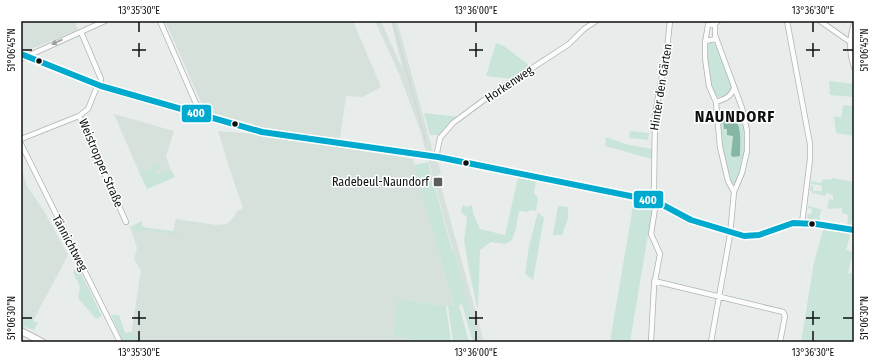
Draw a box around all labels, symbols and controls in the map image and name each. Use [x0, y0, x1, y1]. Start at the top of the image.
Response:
text: 13°35'30"E [118, 5, 160, 17]
text: 13°36'00"E [454, 5, 498, 17]
text: 13°36'30"E [792, 5, 835, 17]
text: 51°06'45"N [6, 28, 18, 72]
text: 51°06'45"N [859, 28, 871, 72]
one-way arrow [50, 40, 62, 46]
street label: Hinter den Gärten [647, 43, 675, 131]
unlabelled marker [34, 56, 44, 66]
street label: Horkenweg [482, 63, 536, 105]
line badge: 400 [181, 104, 212, 123]
text: 400 [187, 107, 205, 120]
district label: NAUNDORF [695, 107, 775, 126]
street label: Weistropper Straße [76, 117, 126, 209]
unlabelled marker [230, 119, 240, 129]
unlabelled marker [461, 158, 471, 168]
place label: Radebeul-Naundorf [332, 175, 430, 189]
marker: Radebeul-Naundorf [432, 176, 444, 188]
line badge: 400 [633, 190, 664, 209]
text: 400 [639, 194, 657, 207]
street label: Tännichtweg [49, 213, 91, 274]
unlabelled marker [807, 219, 817, 229]
text: 51°06'30"N [6, 296, 18, 340]
text: 51°06'30"N [859, 296, 871, 340]
text: 13°35'30"E [118, 347, 160, 359]
text: 13°36'00"E [454, 347, 498, 359]
text: 13°36'30"E [792, 347, 835, 359]

